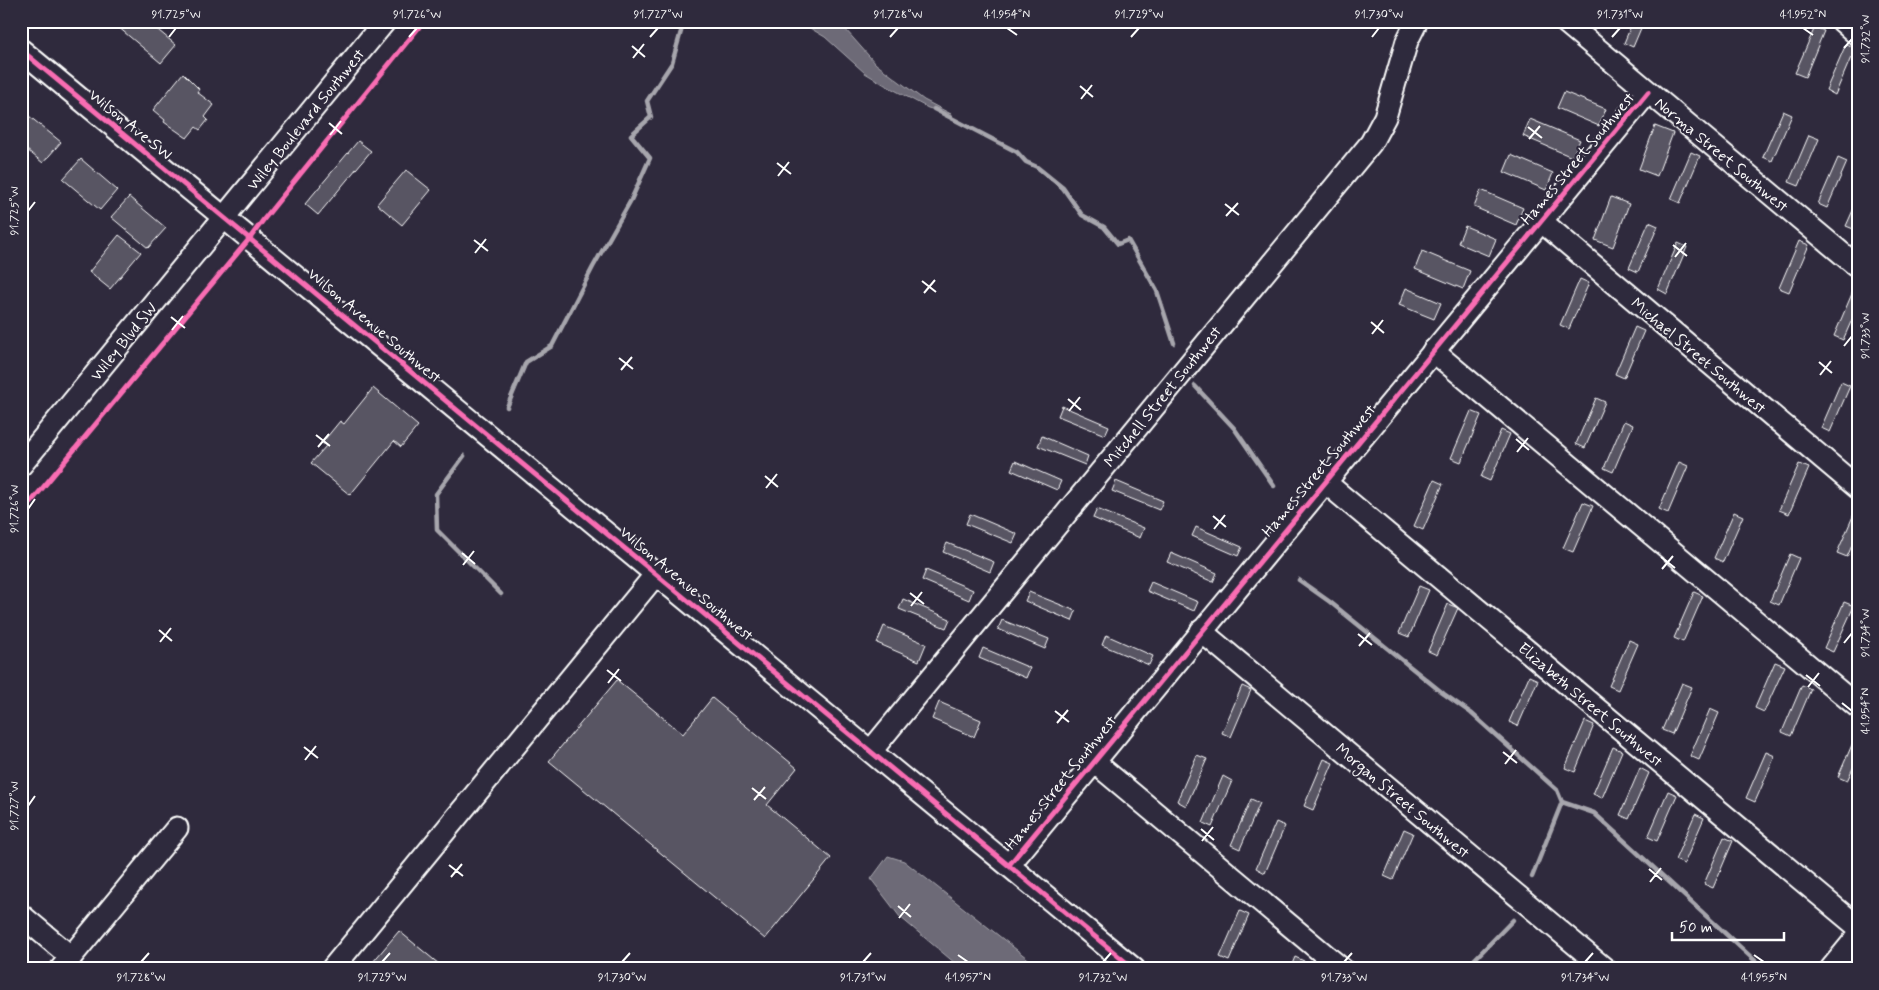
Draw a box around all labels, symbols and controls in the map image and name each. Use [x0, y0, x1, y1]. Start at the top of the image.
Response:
text: 91.725°W [151, 7, 201, 23]
text: 91.726°W [393, 7, 441, 23]
text: 91.727°W [633, 7, 683, 23]
text: 91.728°W [874, 7, 923, 23]
text: 41.954°N [984, 7, 1030, 23]
text: 91.729°W [1115, 7, 1163, 23]
text: 91.730°W [1355, 7, 1403, 23]
text: 91.731°W [1597, 7, 1643, 23]
text: 41.952°N [1780, 7, 1826, 23]
text: 91.732°W [1858, 15, 1874, 63]
street label: Wiley Boulevard Southwest [242, 45, 370, 195]
street label: Wilson Ave SW [84, 85, 176, 165]
street label: Hames Street Southwest [1516, 88, 1640, 230]
street label: Norma Street Southwest [1650, 93, 1792, 217]
text: 91.725°W [7, 186, 23, 236]
street label: Wilson Avenue Southwest [303, 264, 445, 388]
street label: Michael Street Southwest [1626, 293, 1770, 419]
street label: Wiley Blvd SW [86, 298, 162, 386]
text: 91.733°W [1858, 313, 1874, 359]
street label: Mitchell Street Southwest [1100, 322, 1227, 472]
street label: Hames Street Southwest [1257, 400, 1381, 542]
text: 91.726°W [7, 485, 23, 533]
street label: Wilson Avenue Southwest [615, 522, 757, 646]
text: 91.734°W [1858, 609, 1874, 657]
street label: Elizabeth Street Southwest [1513, 638, 1667, 772]
text: 41.954°N [1858, 688, 1874, 734]
street label: Hames Street Southwest [1000, 711, 1122, 854]
street label: Morgan Street Southwest [1330, 739, 1474, 864]
text: 91.727°W [7, 781, 23, 831]
scale bar [1672, 910, 1784, 942]
text: 50 m [1679, 918, 1713, 938]
text: 91.728°W [117, 970, 166, 986]
text: 91.729°W [358, 970, 406, 986]
text: 91.730°W [598, 970, 646, 986]
text: 91.731°W [840, 970, 886, 986]
text: 41.957°N [945, 970, 991, 986]
text: 91.732°W [1079, 970, 1127, 986]
text: 91.733°W [1321, 970, 1367, 986]
text: 91.734°W [1561, 970, 1609, 986]
text: 41.955°N [1741, 970, 1787, 986]

